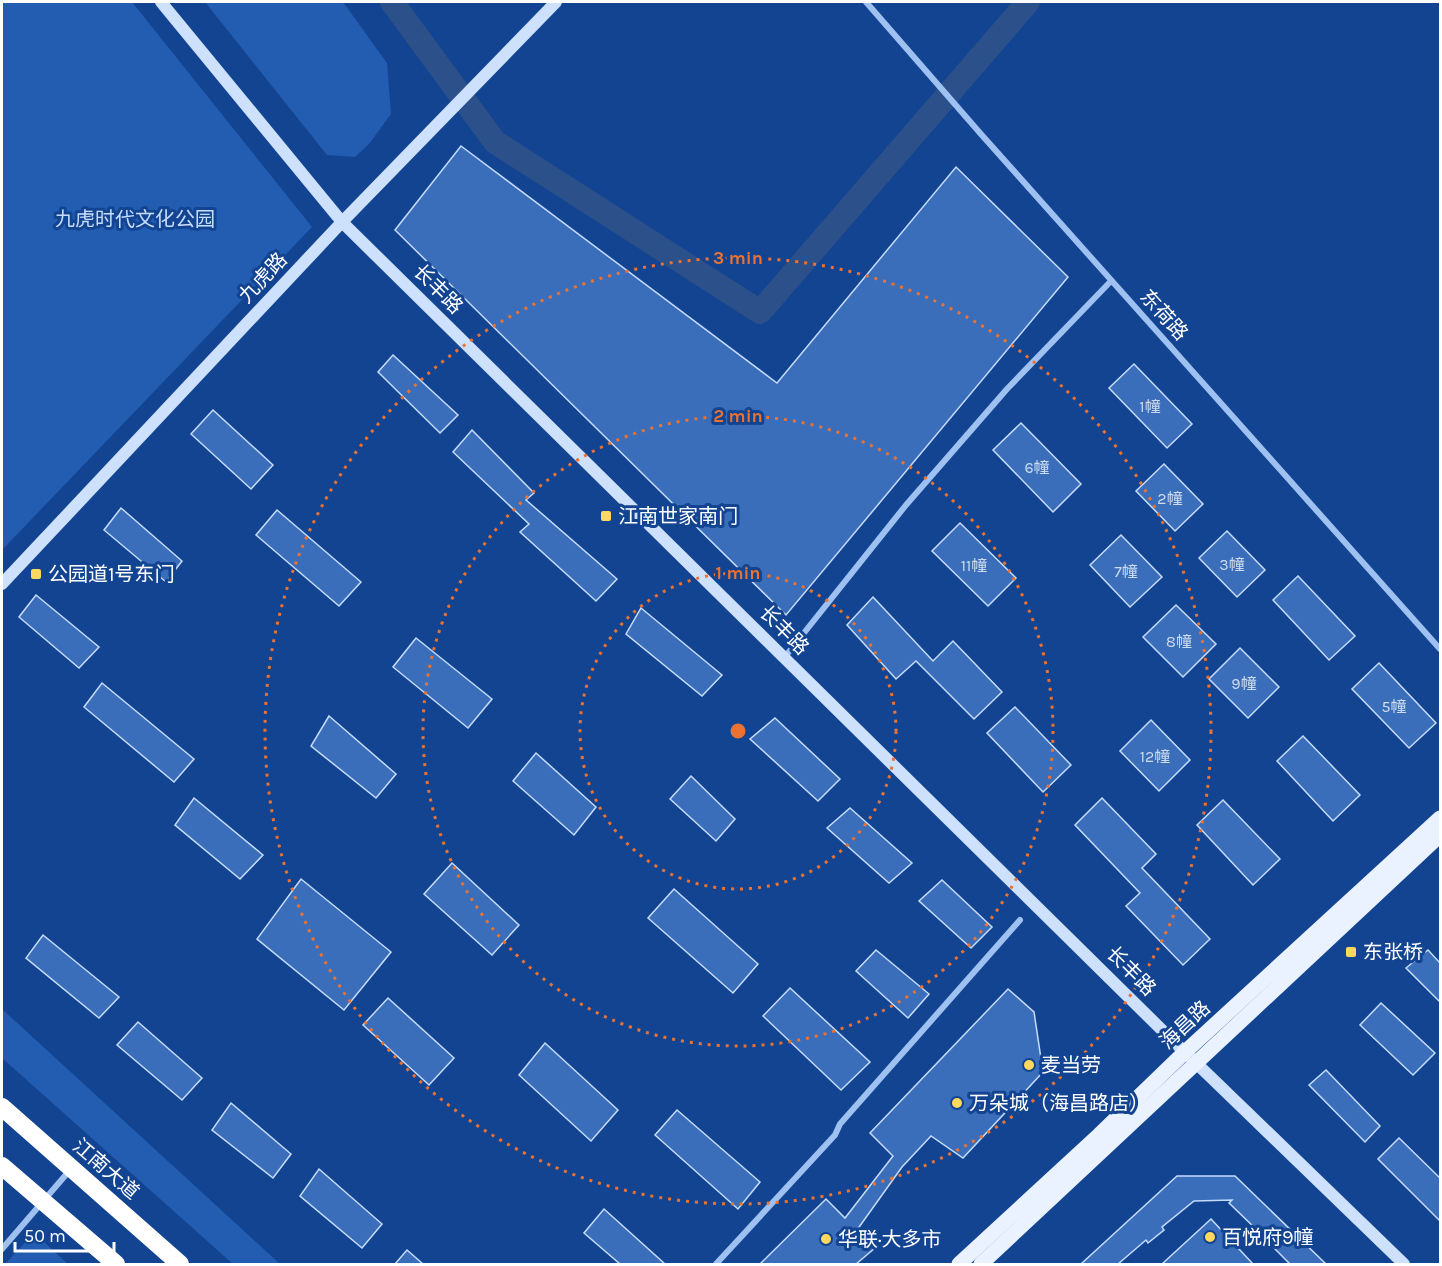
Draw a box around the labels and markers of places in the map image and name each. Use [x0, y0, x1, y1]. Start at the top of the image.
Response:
place label: 江南世家南门 [618, 505, 738, 528]
marker: 江南世家南门 [599, 509, 613, 523]
place label: 公园道1号东门 [48, 563, 175, 586]
marker: 公园道1号东门 [29, 567, 43, 581]
centre of rings [728, 721, 748, 741]
place label: 东张桥 [1363, 941, 1423, 964]
marker: 东张桥 [1344, 945, 1358, 959]
place label: 麦当劳 [1041, 1054, 1101, 1077]
marker: 麦当劳 [1022, 1058, 1036, 1072]
place label: 万朵城（海昌路店） [969, 1092, 1149, 1115]
marker: 万朵城（海昌路店） [950, 1096, 964, 1110]
place label: 百悦府9幢 [1222, 1226, 1314, 1249]
place label: 华联·大多市 [838, 1228, 942, 1251]
marker: 百悦府9幢 [1203, 1230, 1217, 1244]
marker: 华联·大多市 [819, 1232, 833, 1246]

